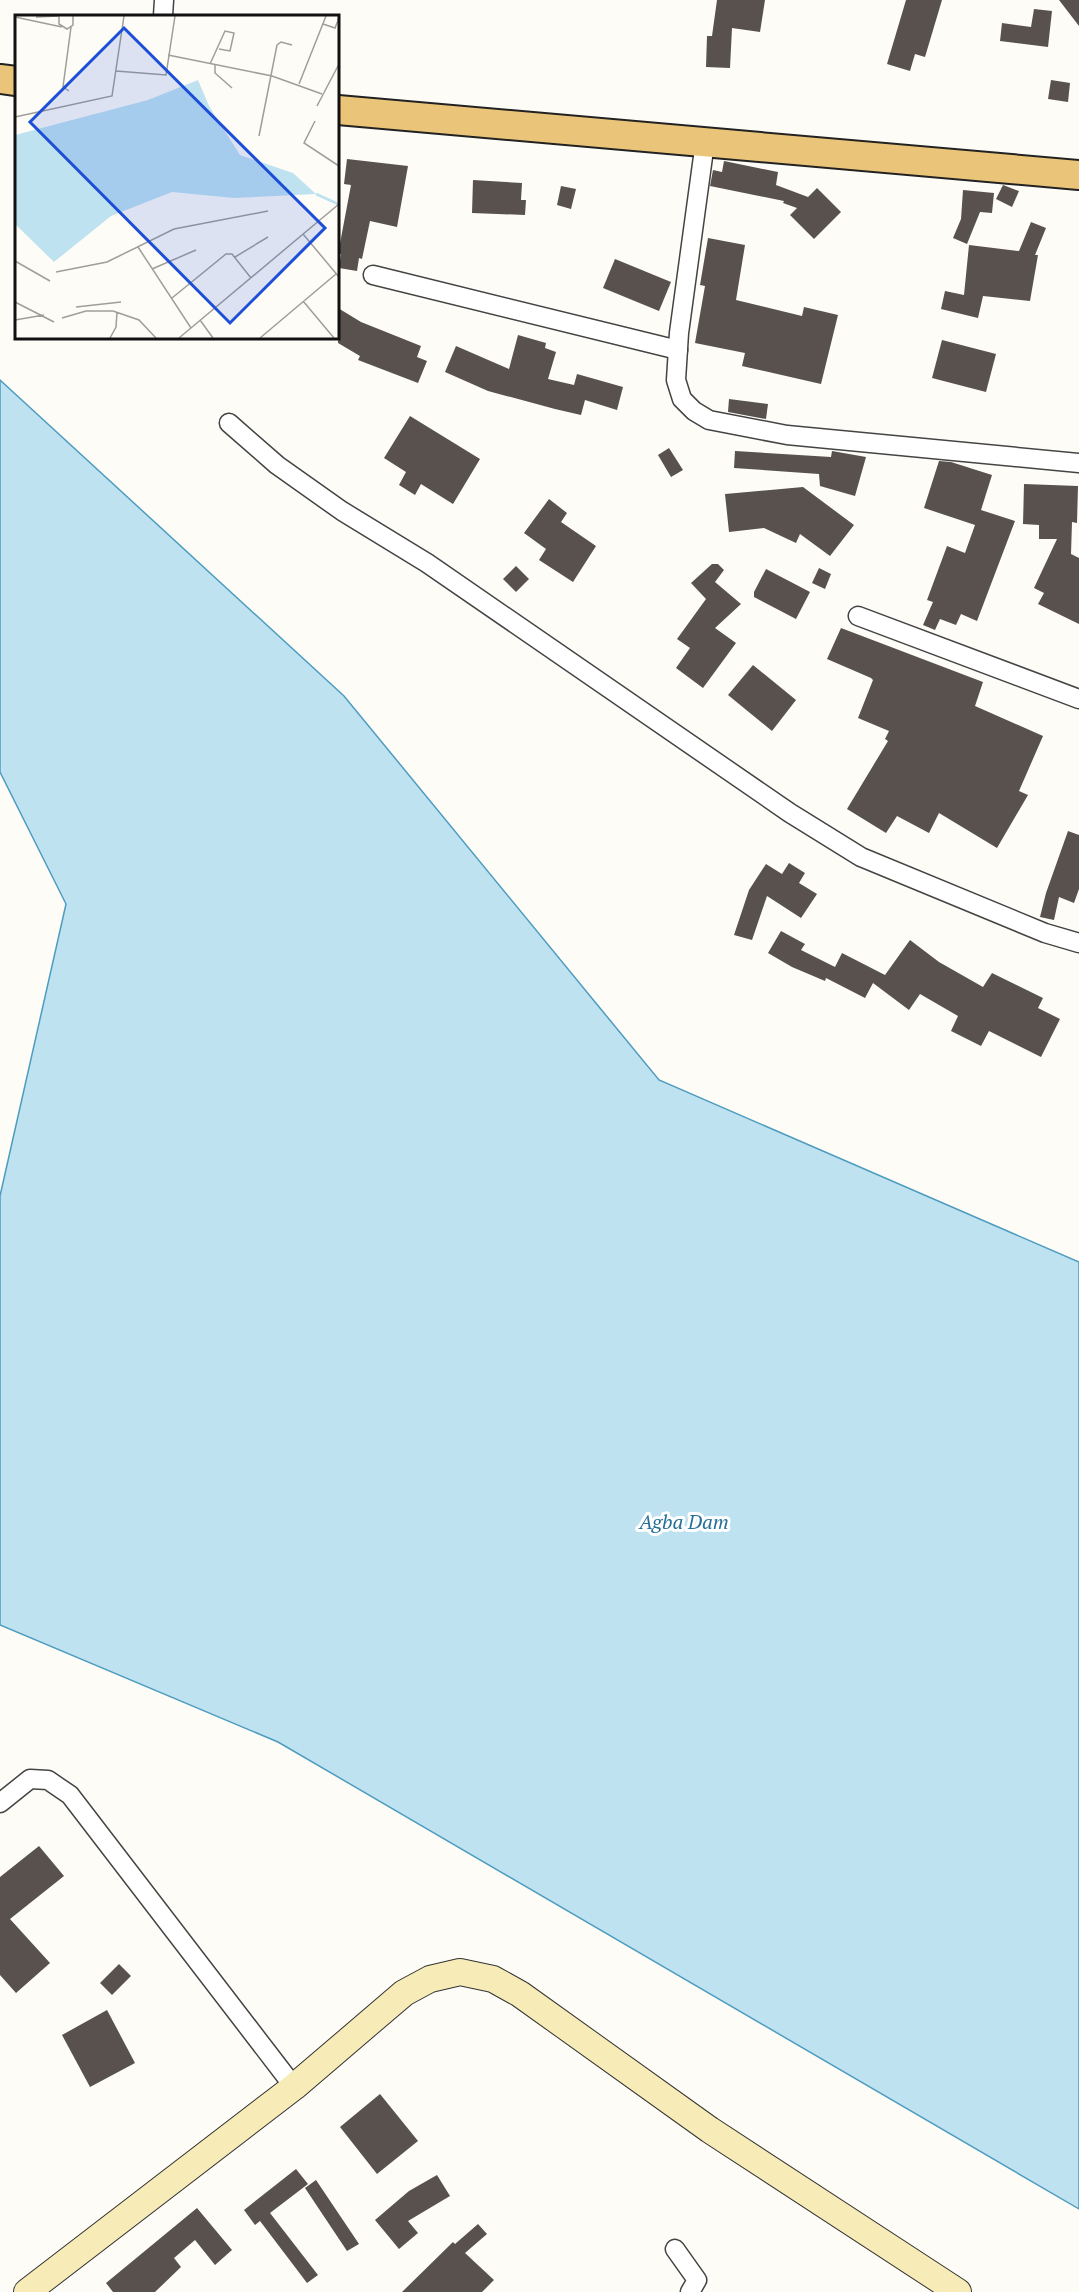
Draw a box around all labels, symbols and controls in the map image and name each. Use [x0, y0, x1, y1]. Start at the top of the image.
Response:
inset map [15, 15, 339, 339]
water label: Agba Dam [638, 1508, 729, 1535]

